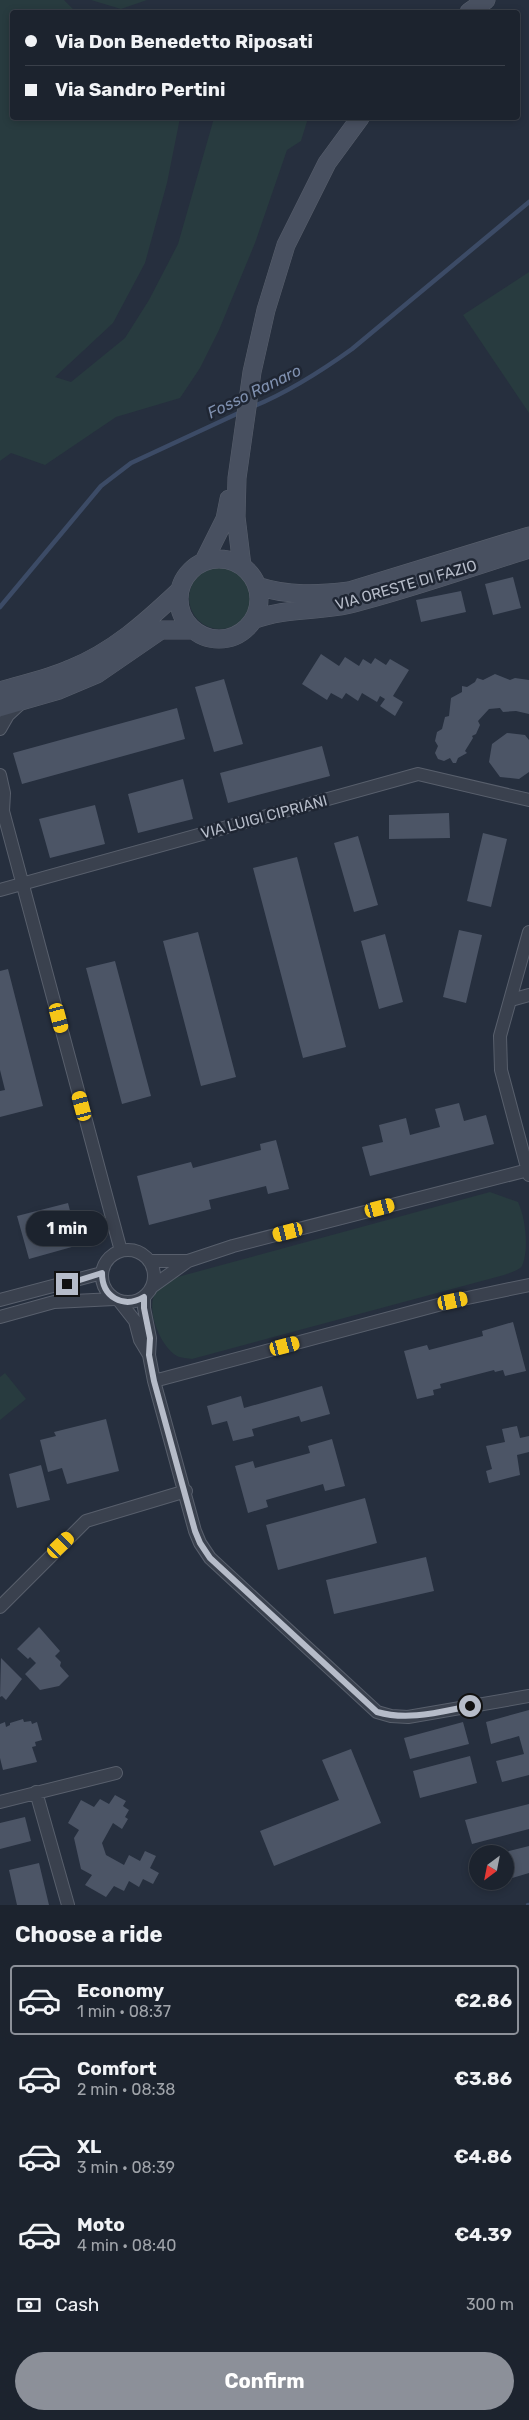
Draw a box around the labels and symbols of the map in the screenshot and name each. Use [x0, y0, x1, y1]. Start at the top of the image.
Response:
water label: Fosso Ranaro [204, 361, 304, 422]
street label: VIA ORESTE DI FAZIO [333, 556, 479, 614]
street label: VIA LUIGI CIPRIANI [199, 791, 329, 843]
car [47, 1002, 70, 1034]
car [70, 1090, 93, 1122]
car [363, 1197, 396, 1219]
callout: 1 min [26, 1212, 108, 1246]
car [271, 1221, 304, 1243]
route end [56, 1273, 78, 1295]
car [436, 1291, 469, 1311]
car [268, 1335, 301, 1357]
car [44, 1529, 77, 1561]
route start [459, 1695, 481, 1717]
north arrow [469, 1845, 514, 1890]

